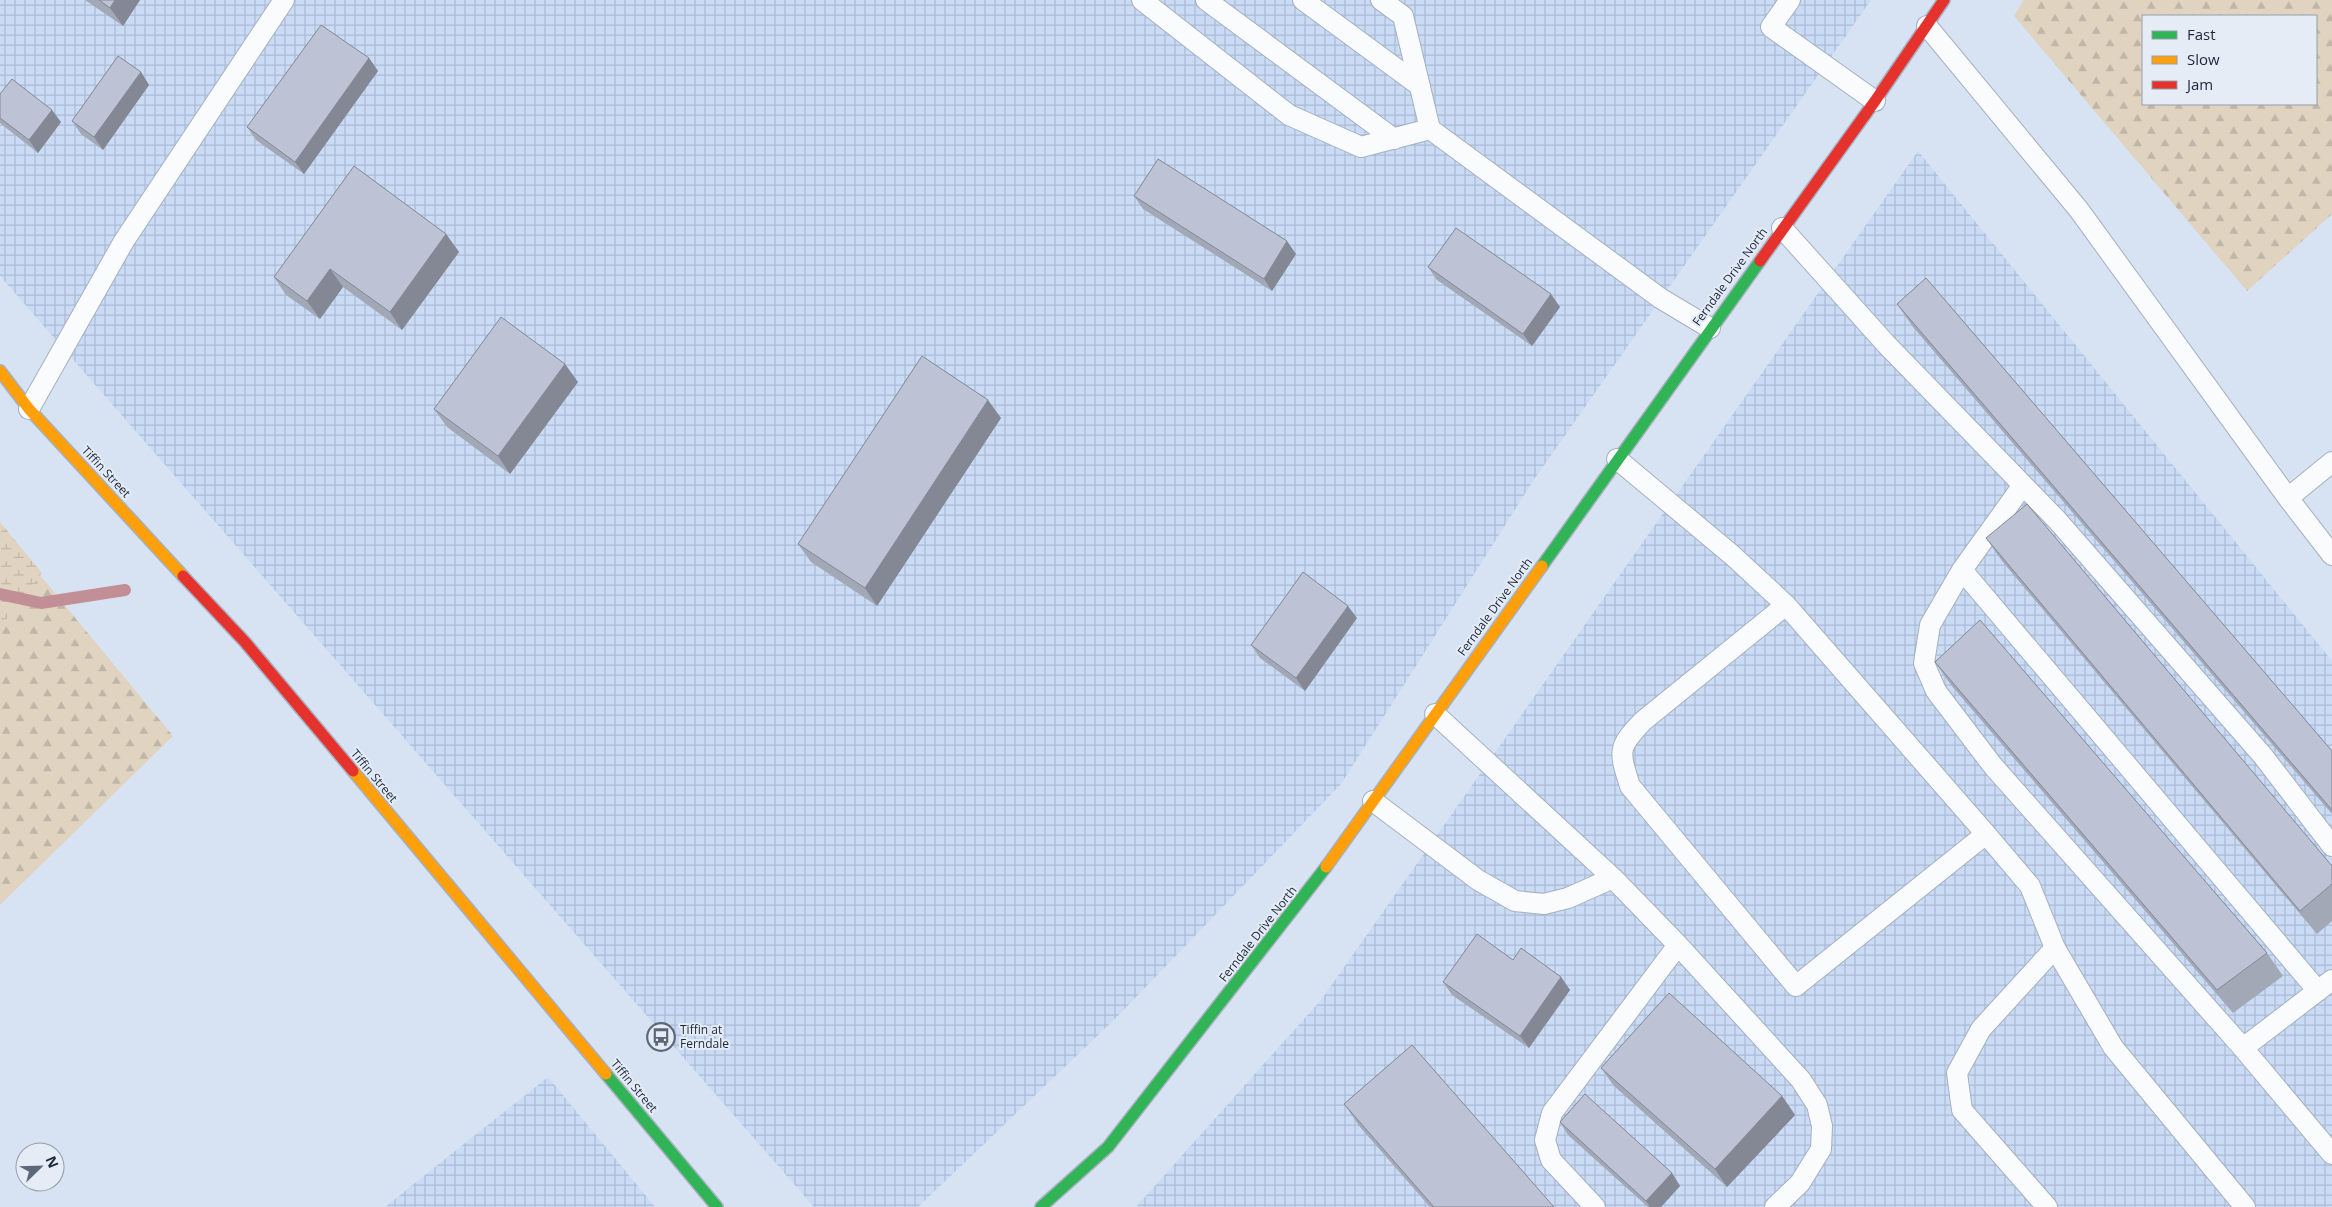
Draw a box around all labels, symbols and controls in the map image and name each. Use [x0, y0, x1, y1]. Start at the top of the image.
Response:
legend [2142, 15, 2317, 105]
text: Fast [2187, 24, 2216, 44]
text: Slow [2187, 49, 2220, 69]
text: Jam [2185, 74, 2213, 94]
street label: Ferndale Drive North [1688, 224, 1771, 329]
street label: Tiffin Street [78, 442, 135, 501]
street label: Ferndale Drive North [1453, 554, 1536, 659]
street label: Tiffin Street [347, 745, 402, 806]
street label: Ferndale Drive North [1215, 882, 1300, 985]
place label: Tiffin at Ferndale [680, 1021, 729, 1052]
bus stop icon: Tiffin at Ferndale [646, 1022, 676, 1052]
street label: Tiffin Street [607, 1055, 662, 1116]
north arrow [15, 1142, 65, 1192]
text: N [41, 1153, 63, 1171]

